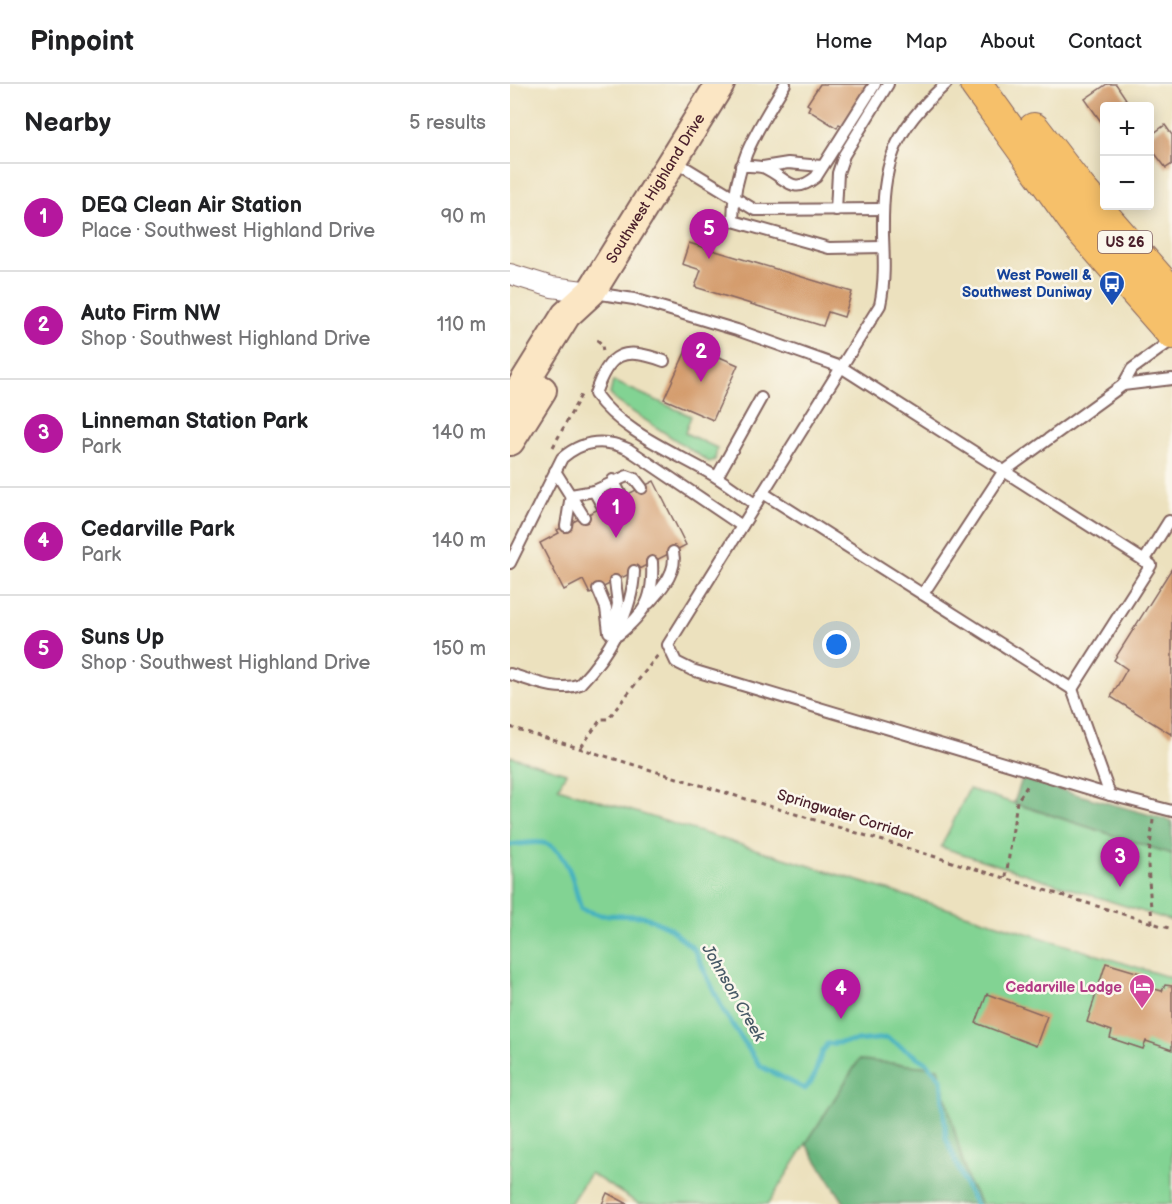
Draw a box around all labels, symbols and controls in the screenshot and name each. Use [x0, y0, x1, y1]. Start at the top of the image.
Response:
text: Pinpoint [30, 25, 134, 58]
text: Home [815, 29, 872, 54]
text: Map [905, 29, 947, 54]
text: About [980, 29, 1035, 54]
text: Contact [1068, 29, 1142, 54]
map controls [1100, 102, 1154, 210]
button: + [1100, 102, 1154, 156]
text: Nearby [24, 108, 111, 139]
street label: Southwest Highland Drive [602, 110, 709, 267]
text: 5 results [409, 111, 486, 135]
button: − [1100, 156, 1154, 210]
text: DEQ Clean Air Station [81, 192, 302, 219]
text: 1 [39, 205, 48, 229]
text: 90 m [441, 205, 486, 229]
pin: 5 [690, 210, 728, 259]
text: Place · Southwest Highland Drive [81, 219, 375, 243]
road number: US 26 [1098, 231, 1152, 253]
place label: West Powell & Southwest Duniway [962, 266, 1092, 302]
bus stop icon: West Powell & Southwest Duniway [1097, 269, 1127, 307]
text: Auto Firm NW [81, 300, 220, 327]
text: 2 [38, 313, 49, 337]
text: 110 m [437, 313, 486, 337]
text: Shop · Southwest Highland Drive [81, 327, 370, 351]
pin: 2 [682, 332, 720, 382]
text: Linneman Station Park [81, 408, 308, 435]
text: 3 [38, 421, 49, 445]
text: 140 m [432, 421, 486, 445]
text: Park [81, 435, 121, 459]
pin: 1 [596, 488, 636, 538]
text: Cedarville Park [81, 516, 235, 543]
text: 4 [38, 529, 49, 553]
text: 140 m [432, 529, 486, 553]
text: Park [81, 543, 121, 567]
text: Suns Up [81, 624, 164, 651]
your location [822, 630, 851, 659]
text: 5 [38, 637, 49, 661]
text: 150 m [433, 637, 486, 661]
text: Shop · Southwest Highland Drive [81, 651, 370, 675]
street label: Springwater Corridor [775, 785, 916, 845]
pin: 3 [1100, 838, 1140, 887]
water label: Johnson Creek [697, 940, 769, 1046]
pin: 4 [822, 970, 860, 1019]
hotel icon: Cedarville Lodge [1127, 972, 1157, 1010]
place label: Cedarville Lodge [1006, 978, 1122, 997]

